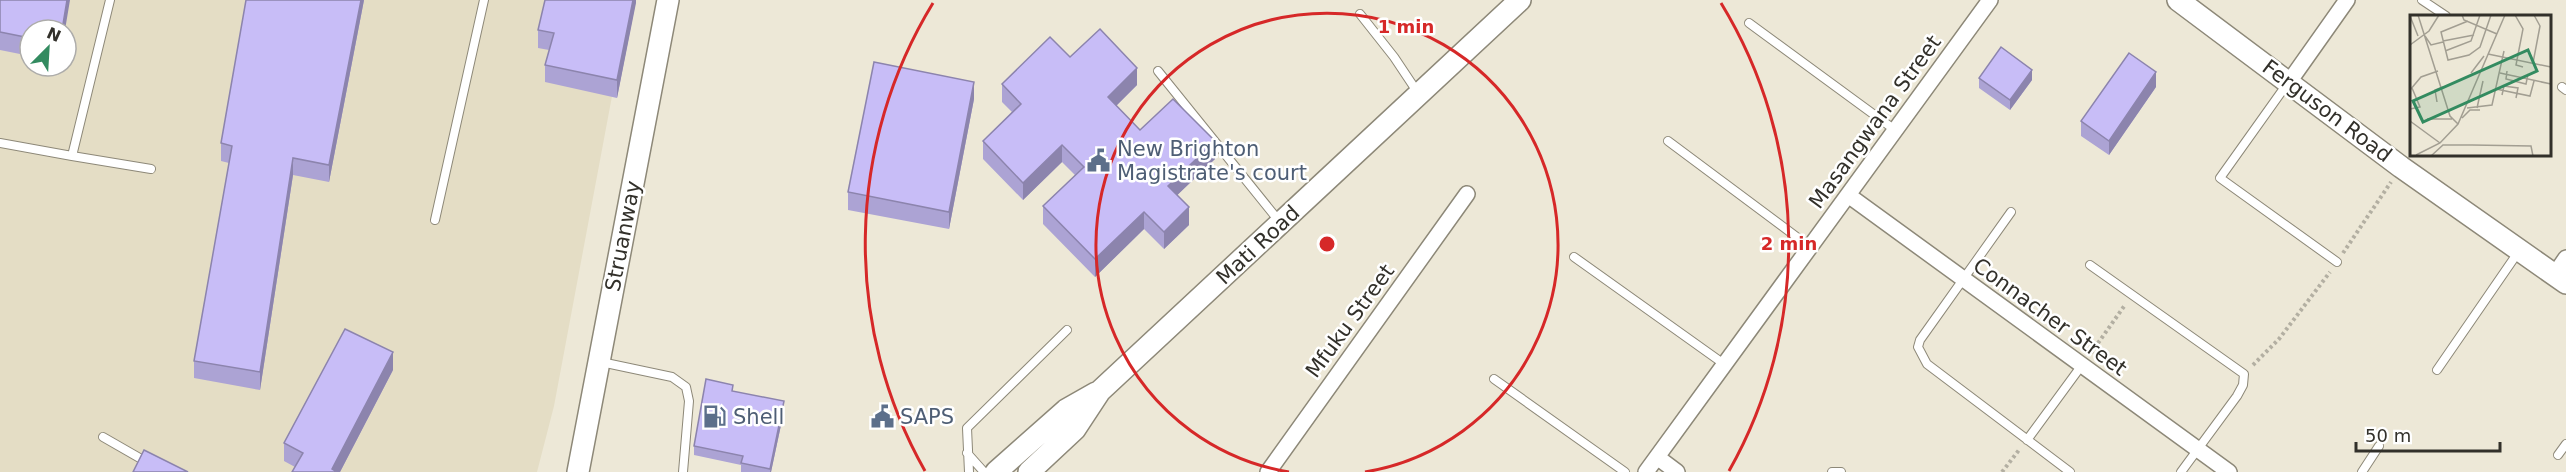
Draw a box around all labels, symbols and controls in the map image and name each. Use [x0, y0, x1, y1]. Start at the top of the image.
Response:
inset map [2410, 15, 2551, 156]
text: 1 min [1378, 16, 1434, 37]
north arrow [18, 18, 78, 78]
text: N [44, 23, 64, 46]
street label: Masangwana Street [1804, 31, 1946, 213]
street label: Ferguson Road [2258, 55, 2396, 167]
place label: New Brighton Magistrate's court [1117, 137, 1307, 185]
public building icon: New Brighton Magistrate's court [1086, 148, 1112, 174]
street label: Struanway [601, 179, 645, 293]
street label: Mati Road [1212, 201, 1304, 289]
text: 2 min [1761, 233, 1817, 254]
centre of rings [1317, 234, 1337, 254]
street label: Connacher Street [1969, 253, 2131, 381]
street label: Mfuku Street [1301, 260, 1399, 382]
fuel station icon: Shell [702, 404, 728, 430]
public building icon: SAPS [869, 404, 895, 430]
place label: Shell [733, 405, 784, 429]
place label: SAPS [900, 405, 954, 429]
scale bar [2356, 415, 2500, 453]
text: 50 m [2365, 425, 2411, 446]

